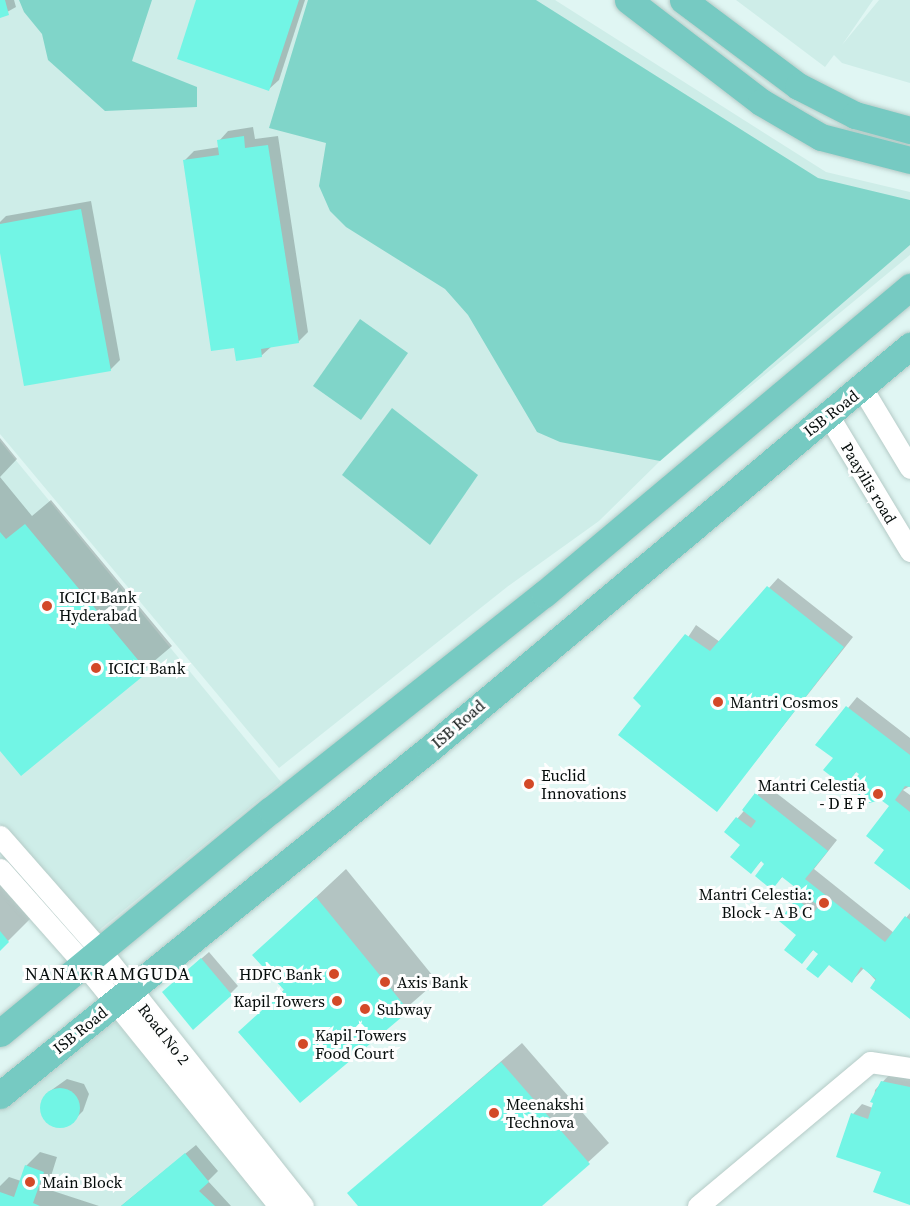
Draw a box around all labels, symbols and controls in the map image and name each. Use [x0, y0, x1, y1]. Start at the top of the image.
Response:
street label: ISB Road [800, 386, 862, 440]
street label: Paayilis road [837, 439, 901, 527]
place label: ICICI Bank Hyderabad [59, 587, 137, 625]
marker: ICICI Bank Hyderabad [40, 599, 54, 613]
place label: ICICI Bank [108, 658, 186, 678]
marker: ICICI Bank [89, 661, 103, 675]
place label: Mantri Cosmos [730, 692, 838, 712]
marker: Mantri Cosmos [711, 695, 725, 709]
street label: ISB Road [428, 696, 488, 752]
place label: Euclid Innovations [541, 765, 626, 803]
place label: Mantri Celestia - D E F [758, 775, 866, 813]
marker: Euclid Innovations [522, 777, 536, 791]
marker: Mantri Celestia - D E F [871, 787, 885, 801]
place label: Mantri Celestia: Block - A B C [699, 884, 812, 922]
marker: Mantri Celestia: Block - A B C [817, 896, 831, 910]
district label: NANAKRAMGUDA [25, 963, 191, 985]
place label: HDFC Bank [239, 964, 322, 984]
marker: HDFC Bank [327, 967, 341, 981]
place label: Axis Bank [397, 972, 468, 992]
marker: Axis Bank [378, 975, 392, 989]
place label: Kapil Towers [233, 991, 325, 1011]
marker: Kapil Towers [330, 994, 344, 1008]
place label: Subway [377, 999, 432, 1019]
street label: Road No 2 [134, 1000, 194, 1068]
street label: ISB Road [49, 1002, 111, 1058]
marker: Subway [358, 1002, 372, 1016]
place label: Kapil Towers Food Court [315, 1025, 407, 1063]
marker: Kapil Towers Food Court [296, 1037, 310, 1051]
place label: Meenakshi Technova [506, 1094, 584, 1132]
marker: Meenakshi Technova [487, 1106, 501, 1120]
place label: Main Block [42, 1172, 122, 1192]
marker: Main Block [23, 1175, 37, 1189]

